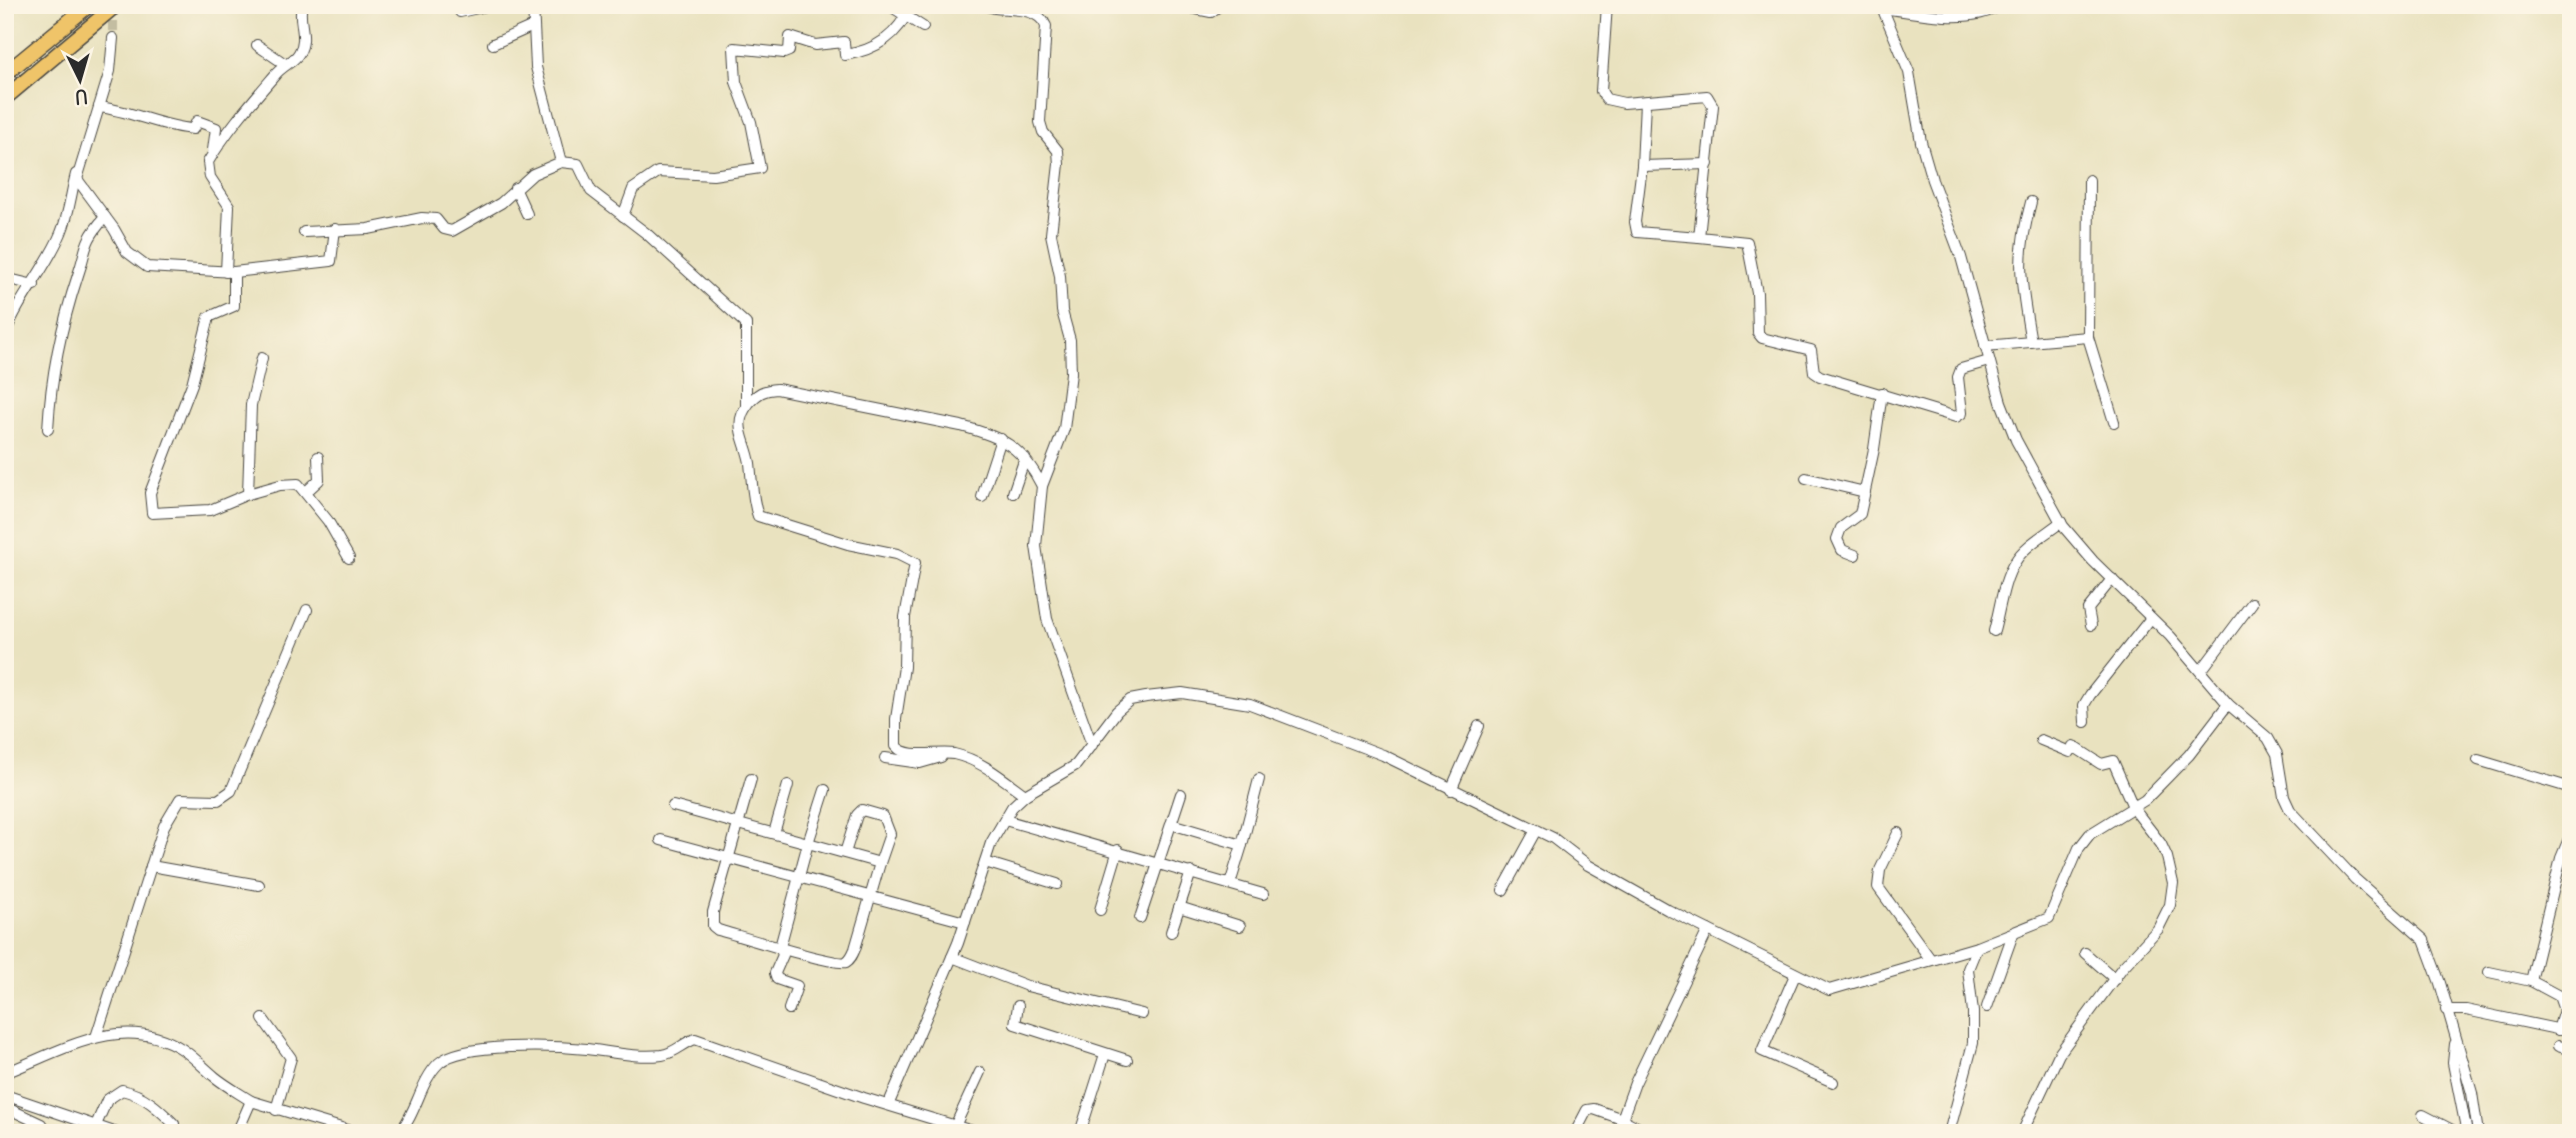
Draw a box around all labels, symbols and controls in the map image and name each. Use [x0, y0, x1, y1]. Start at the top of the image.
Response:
north arrow [46, 46, 116, 116]
text: U [74, 84, 89, 109]

